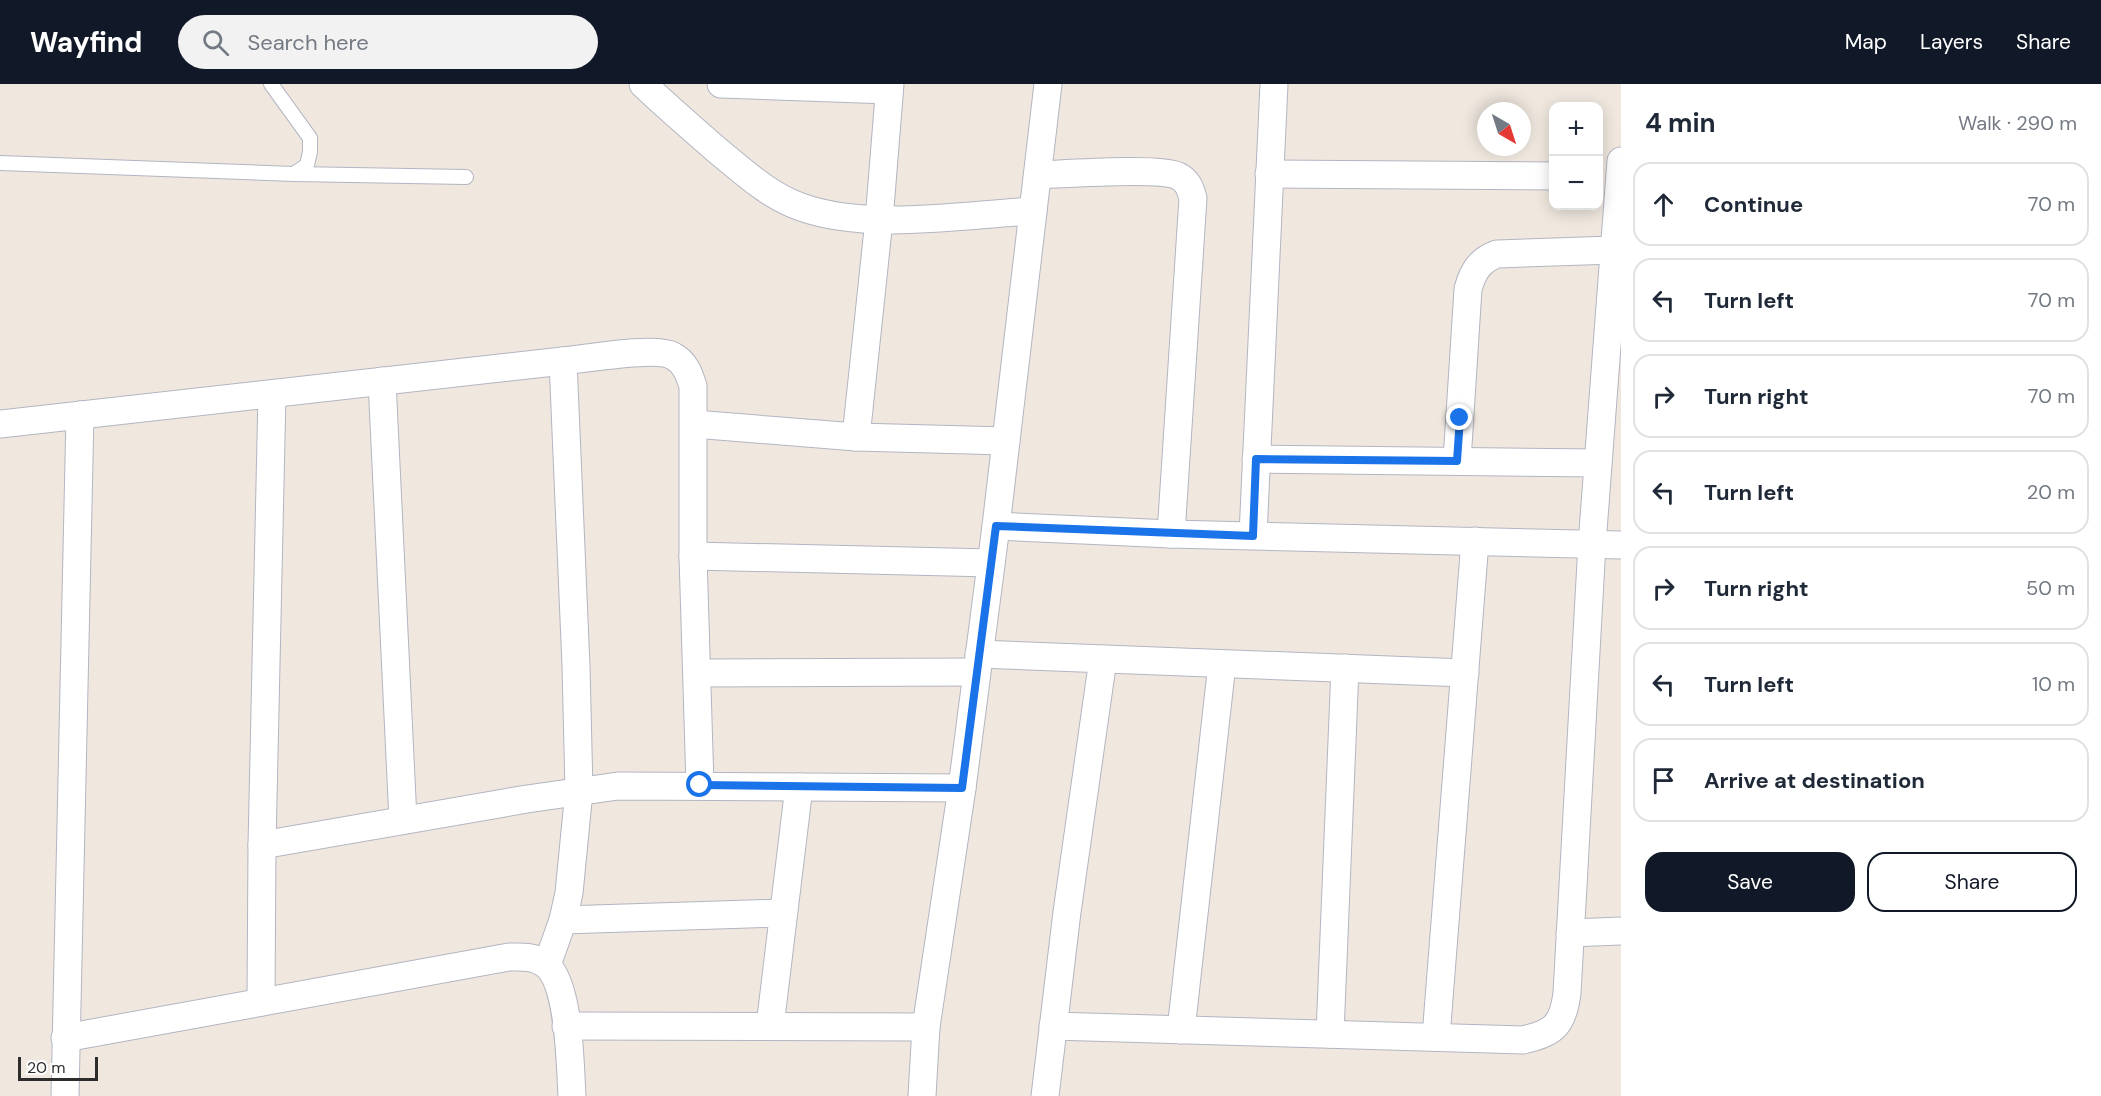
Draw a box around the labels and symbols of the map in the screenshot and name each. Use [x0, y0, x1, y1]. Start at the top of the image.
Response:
north arrow [1477, 102, 1531, 156]
route end [1446, 404, 1472, 430]
route start [686, 771, 712, 797]
scale bar [18, 1054, 98, 1082]

